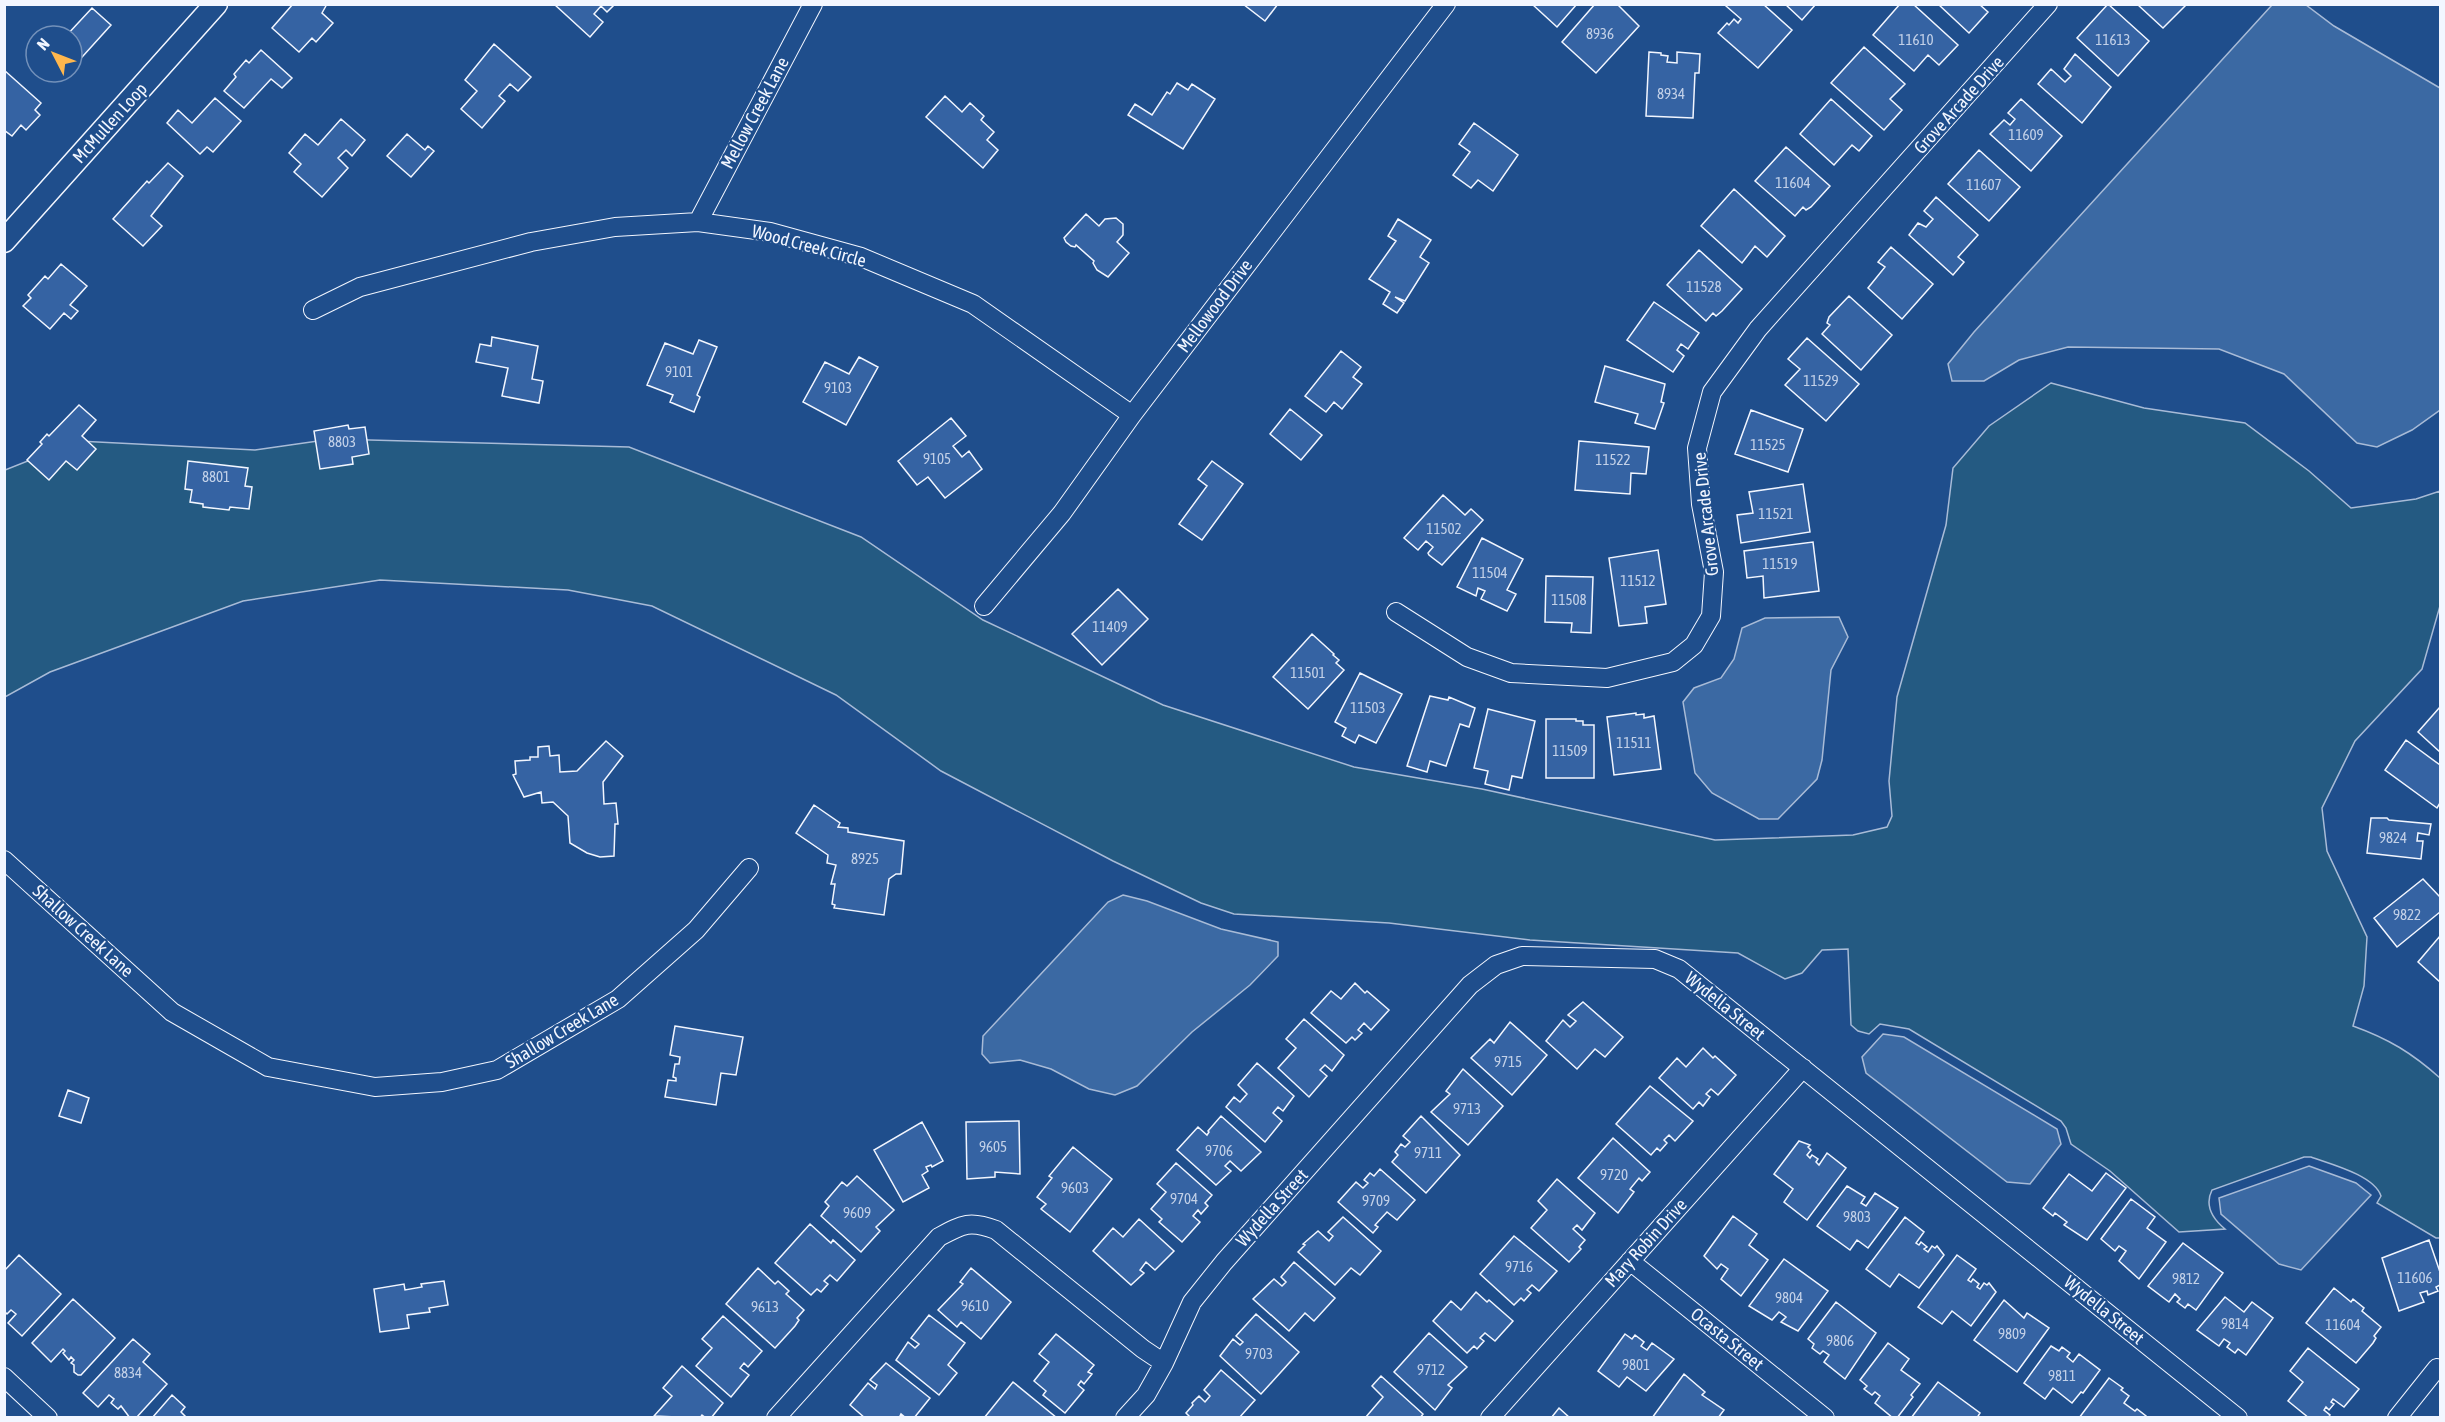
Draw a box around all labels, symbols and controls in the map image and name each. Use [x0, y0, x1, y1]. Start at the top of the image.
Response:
north arrow [24, 24, 84, 84]
house number: 8936 [1586, 25, 1614, 42]
house number: 11610 [1898, 31, 1934, 48]
house number: 11613 [2095, 31, 2131, 48]
text: N [33, 34, 53, 53]
street label: Grove Arcade Drive [1909, 51, 2008, 158]
street label: Mellow Creek Lane [716, 53, 793, 172]
street label: McMullen Loop [68, 78, 151, 167]
house number: 8934 [1657, 85, 1685, 102]
house number: 11609 [2008, 126, 2044, 143]
house number: 11604 [1775, 174, 1811, 191]
house number: 11607 [1966, 176, 2002, 193]
street label: Wood Creek Circle [750, 220, 869, 271]
street label: Mellowood Drive [1173, 255, 1256, 356]
house number: 11528 [1686, 278, 1722, 295]
house number: 9101 [665, 363, 693, 380]
house number: 11529 [1803, 372, 1839, 389]
house number: 9103 [824, 379, 852, 396]
house number: 8803 [328, 433, 356, 450]
house number: 11525 [1750, 436, 1786, 453]
house number: 9105 [923, 450, 951, 467]
house number: 11522 [1595, 451, 1631, 468]
street label: Grove Arcade Drive [1689, 451, 1722, 577]
house number: 8801 [202, 468, 230, 485]
house number: 11521 [1758, 505, 1794, 522]
house number: 11502 [1426, 520, 1462, 537]
house number: 11519 [1762, 555, 1798, 572]
house number: 11504 [1472, 564, 1508, 581]
house number: 11512 [1620, 572, 1656, 589]
house number: 11508 [1551, 591, 1587, 608]
house number: 11409 [1092, 618, 1128, 635]
house number: 11501 [1290, 664, 1326, 681]
house number: 11503 [1350, 699, 1386, 716]
house number: 11511 [1616, 734, 1652, 751]
house number: 11509 [1552, 742, 1588, 759]
house number: 9824 [2379, 829, 2407, 846]
house number: 8925 [851, 850, 879, 867]
street label: Shallow Creek Lane [29, 880, 138, 981]
house number: 9822 [2393, 906, 2421, 923]
street label: Wydella Street [1681, 967, 1770, 1044]
street label: Shallow Creek Lane [502, 989, 622, 1072]
house number: 9715 [1494, 1053, 1522, 1070]
house number: 9713 [1453, 1100, 1481, 1117]
house number: 9605 [979, 1138, 1007, 1155]
house number: 9706 [1205, 1142, 1233, 1159]
house number: 9711 [1414, 1144, 1442, 1161]
street label: Wydella Street [1231, 1165, 1312, 1251]
house number: 9720 [1600, 1166, 1628, 1183]
house number: 9603 [1061, 1179, 1089, 1196]
house number: 9704 [1170, 1190, 1198, 1207]
house number: 9709 [1362, 1192, 1390, 1209]
street label: Mary Robin Drive [1600, 1194, 1691, 1291]
house number: 9609 [843, 1204, 871, 1221]
house number: 9803 [1843, 1208, 1871, 1225]
house number: 9716 [1505, 1258, 1533, 1275]
house number: 11606 [2397, 1269, 2433, 1286]
house number: 9812 [2172, 1270, 2200, 1287]
street label: Wydella Street [2060, 1271, 2149, 1348]
house number: 9804 [1775, 1289, 1803, 1306]
house number: 9610 [961, 1297, 989, 1314]
house number: 9613 [751, 1298, 779, 1315]
street label: Ocasta Street [1687, 1303, 1768, 1374]
house number: 9814 [2221, 1315, 2249, 1332]
house number: 11604 [2325, 1316, 2361, 1333]
house number: 9809 [1998, 1325, 2026, 1342]
house number: 9806 [1826, 1332, 1854, 1349]
house number: 9703 [1245, 1345, 1273, 1362]
house number: 9801 [1622, 1356, 1650, 1373]
house number: 9712 [1417, 1361, 1445, 1378]
house number: 8834 [114, 1364, 142, 1381]
house number: 9811 [2048, 1367, 2076, 1384]

